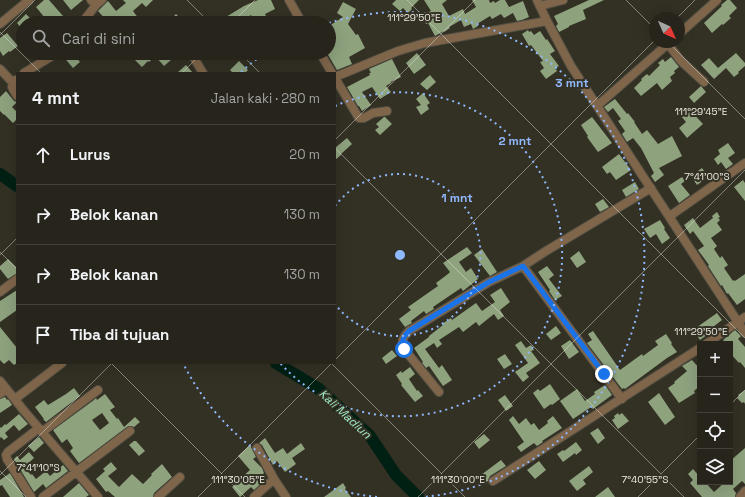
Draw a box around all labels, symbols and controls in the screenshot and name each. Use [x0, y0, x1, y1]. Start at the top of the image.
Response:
text: 111°29'50"E [387, 11, 441, 24]
north arrow [649, 12, 685, 48]
search box [16, 16, 336, 60]
icon: search [30, 27, 52, 49]
text: Cari di sini [62, 29, 135, 48]
text: 3 mnt [555, 75, 589, 91]
text: 4 mnt [32, 87, 80, 109]
text: Jalan kaki · 280 m [211, 90, 320, 107]
text: 111°29'45"E [675, 105, 728, 118]
text: 2 mnt [498, 133, 532, 149]
icon: ahead [32, 144, 54, 166]
text: Lurus [70, 145, 110, 164]
text: 20 m [289, 146, 320, 163]
text: 7°41'00"S [684, 170, 730, 183]
text: 1 mnt [441, 190, 473, 206]
icon: right [32, 204, 54, 226]
text: Belok kanan [70, 205, 158, 224]
text: 130 m [284, 206, 320, 223]
centre of rings [393, 248, 407, 262]
icon: right [32, 264, 54, 286]
text: Belok kanan [70, 265, 158, 284]
text: 130 m [284, 266, 320, 283]
icon: arrive [32, 324, 54, 346]
text: Tiba di tujuan [70, 325, 169, 344]
text: 111°29'50"E [674, 325, 728, 338]
route start [395, 340, 413, 358]
map controls [697, 341, 733, 485]
button: + [697, 341, 733, 377]
route end [595, 365, 613, 383]
button: − [697, 377, 733, 413]
water label: Kali Madiun [316, 386, 375, 443]
button: locate [697, 413, 733, 449]
button: layers [697, 449, 733, 485]
text: 7°41'10"S [16, 461, 60, 474]
text: 111°30'05"E [211, 473, 265, 486]
text: 111°30'00"E [431, 473, 485, 486]
text: 7°40'55"S [622, 473, 668, 486]

